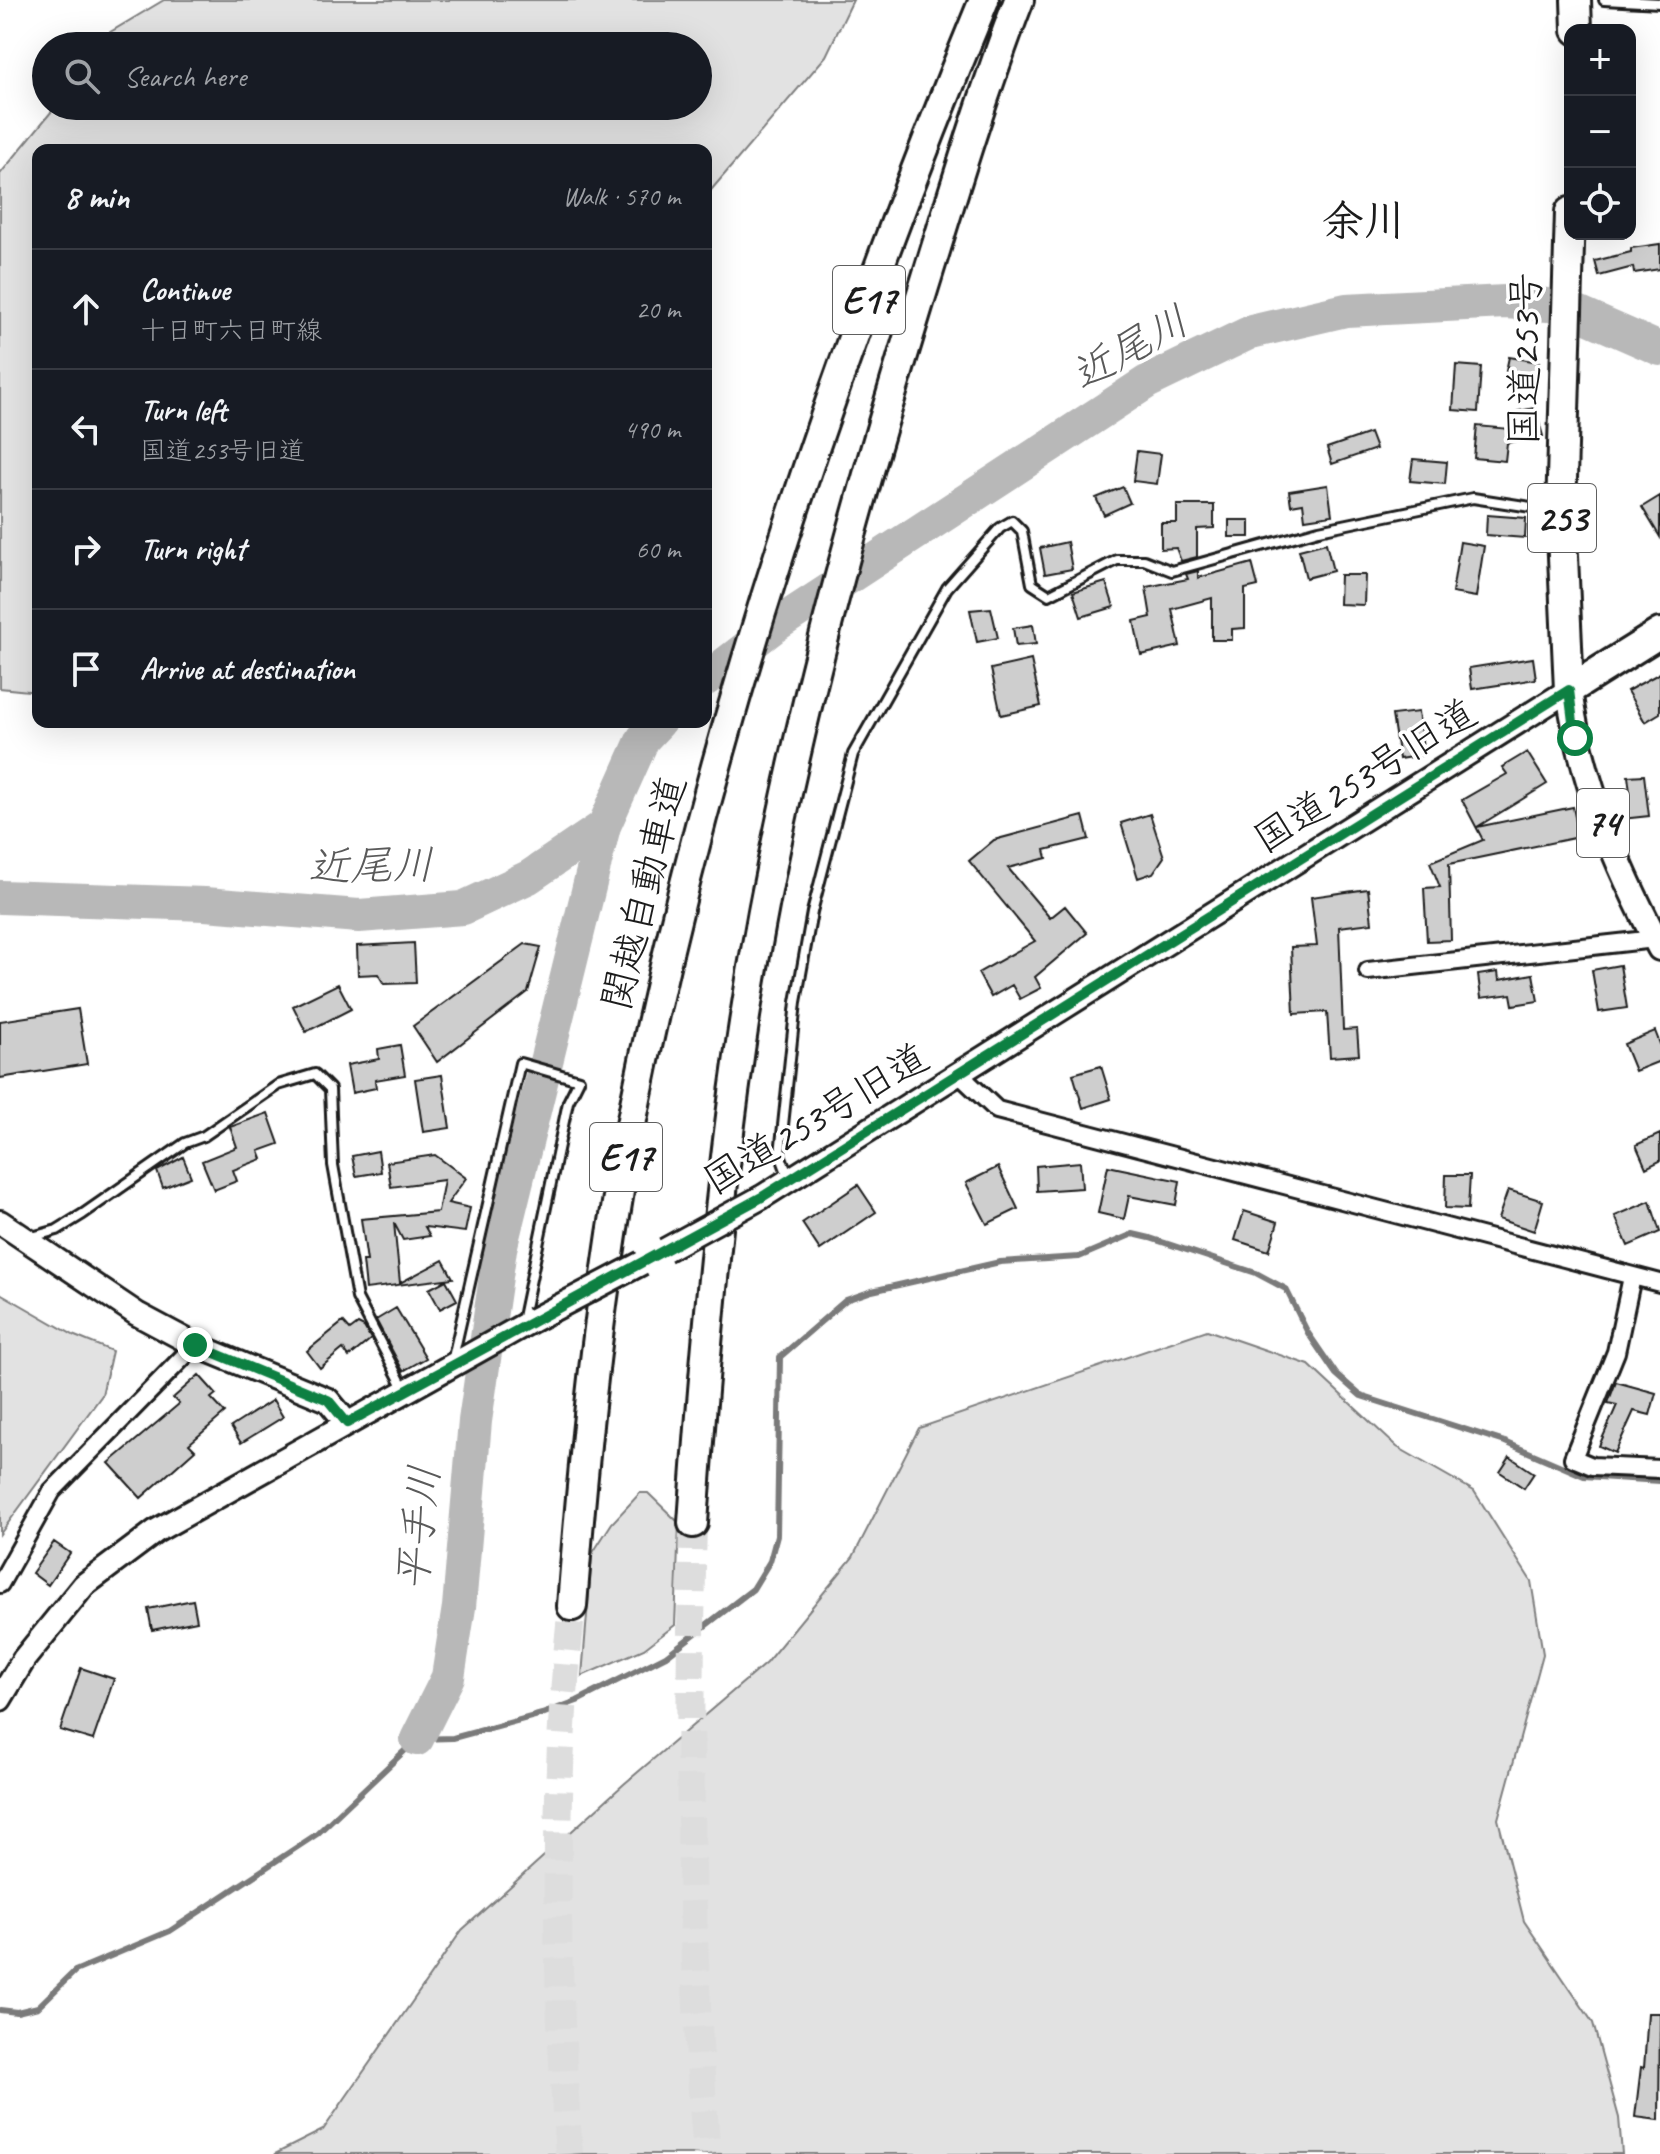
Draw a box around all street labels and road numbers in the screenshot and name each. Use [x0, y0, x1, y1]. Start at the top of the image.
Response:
road number: E17 [833, 266, 905, 334]
street label: 国道253号 [1498, 272, 1552, 446]
road number: 253 [1528, 484, 1596, 552]
street label: 国道253号旧道 [1244, 687, 1486, 865]
street label: 関越自動車道 [591, 771, 697, 1015]
road number: 74 [1577, 789, 1629, 857]
street label: 国道253号旧道 [694, 1032, 938, 1206]
road number: E17 [590, 1123, 662, 1191]

